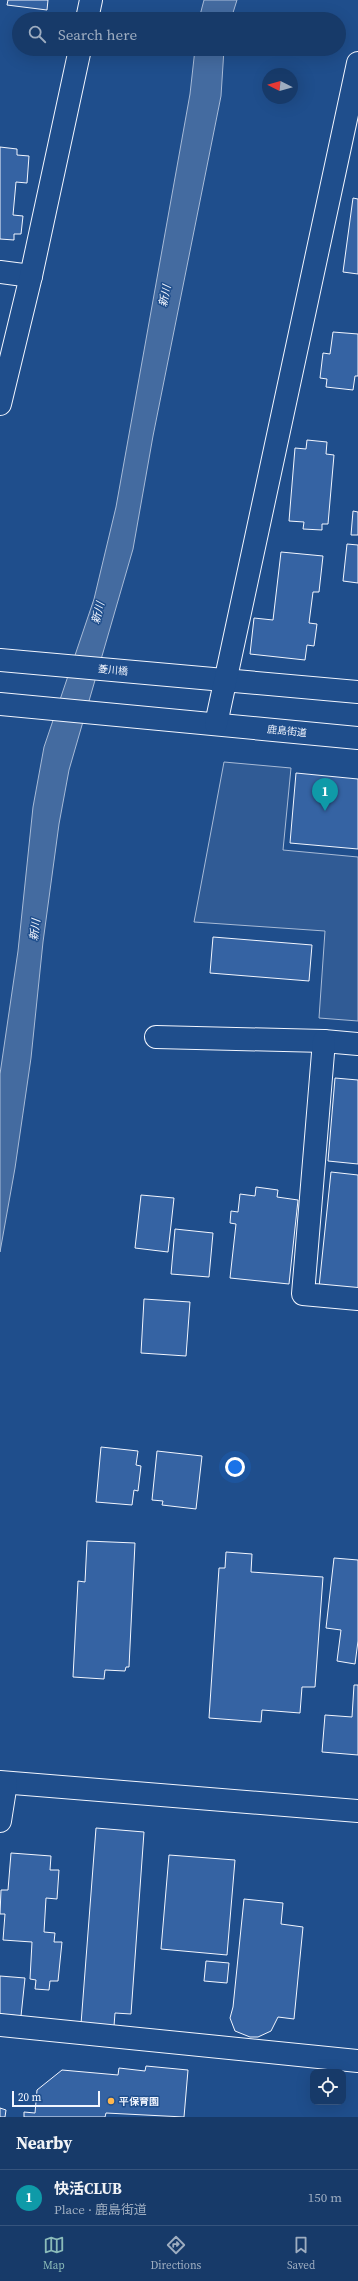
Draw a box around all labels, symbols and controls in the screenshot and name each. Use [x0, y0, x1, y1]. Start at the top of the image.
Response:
search box [12, 12, 346, 56]
icon: search [26, 23, 48, 45]
text: Search here [58, 24, 137, 45]
north arrow [262, 68, 298, 104]
water label: 新川 [156, 283, 175, 308]
water label: 新川 [88, 600, 108, 625]
street label: 菱川橋 [97, 662, 129, 678]
street label: 鹿島街道 [266, 722, 308, 740]
pin: 1 [312, 778, 338, 811]
water label: 新川 [26, 917, 44, 942]
your location [225, 1457, 245, 1477]
map controls [310, 2069, 346, 2105]
button: locate [310, 2069, 346, 2105]
scale bar [12, 2089, 100, 2108]
text: 20 m [18, 2090, 41, 2105]
place label: 平保育園 [119, 2095, 159, 2108]
marker: 平保育園 [106, 2096, 116, 2106]
text: Nearby [16, 2131, 72, 2155]
text: 快活CLUB [54, 2178, 122, 2199]
text: 1 [25, 2189, 33, 2206]
text: 150 m [308, 2189, 342, 2206]
text: Place · 鹿島街道 [54, 2201, 147, 2218]
tab: Map [43, 2234, 65, 2273]
tab: Directions [150, 2234, 201, 2273]
tab: Saved [287, 2234, 315, 2273]

